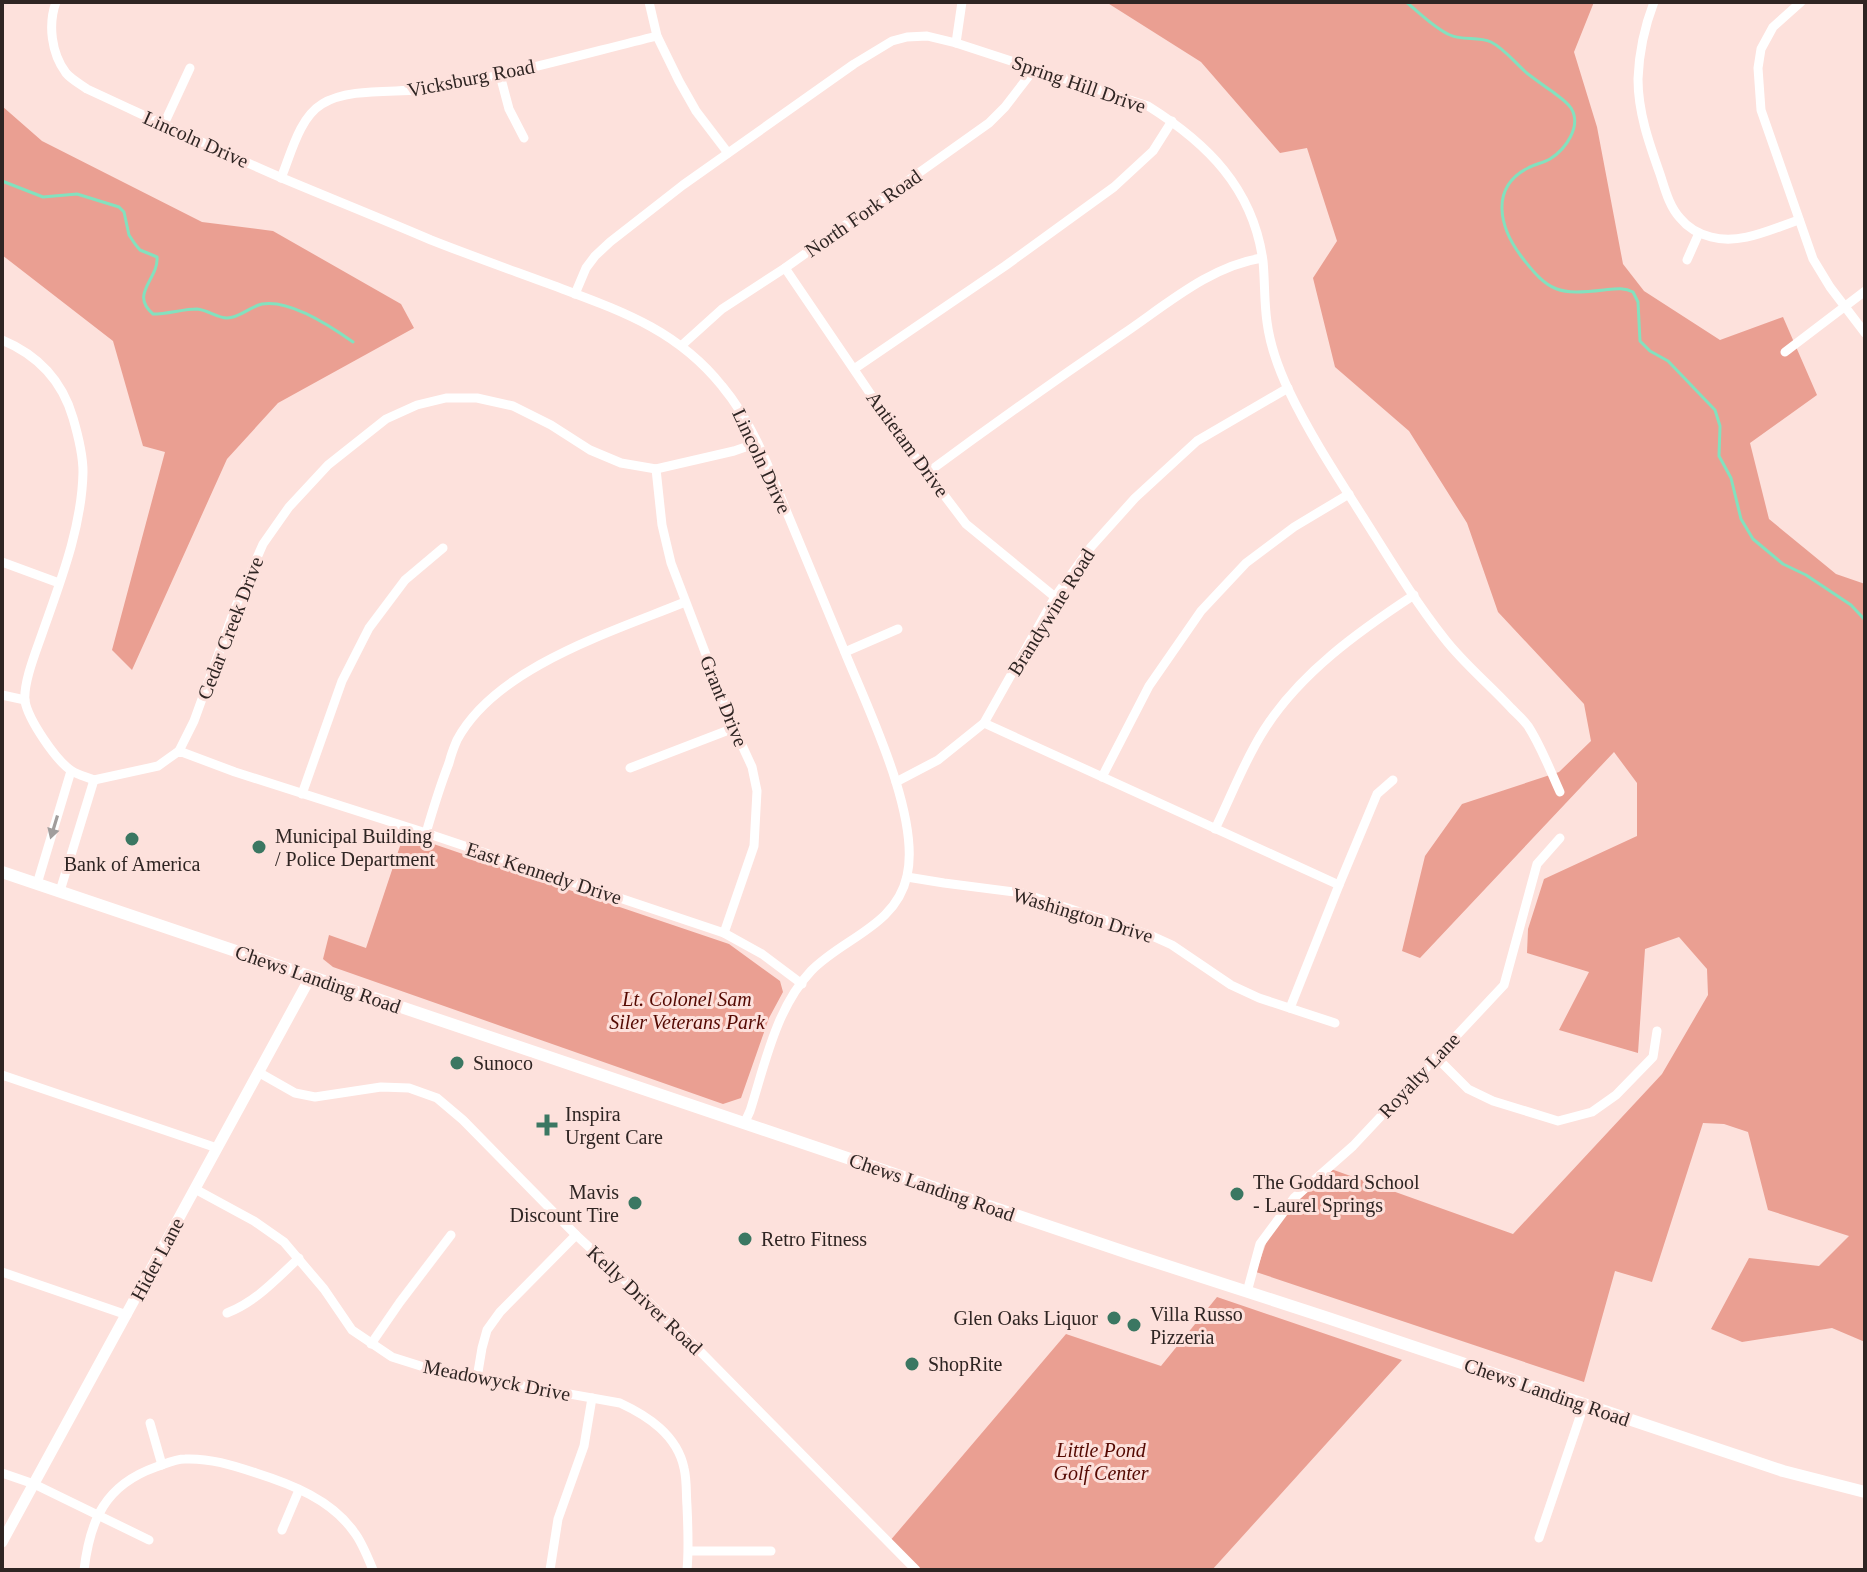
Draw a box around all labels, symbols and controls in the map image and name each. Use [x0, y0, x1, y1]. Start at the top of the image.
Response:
street label: Spring Hill Drive [1009, 51, 1149, 118]
street label: Vicksburg Road [406, 55, 537, 102]
street label: Lincoln Drive [140, 106, 252, 172]
street label: North Fork Road [801, 165, 925, 261]
street label: Antietam Drive [862, 387, 954, 501]
street label: Lincoln Drive [728, 405, 796, 517]
street label: Brandywine Road [1003, 545, 1100, 680]
street label: Cedar Creek Drive [193, 553, 267, 702]
street label: Grant Drive [696, 652, 752, 750]
one-way arrow [47, 816, 60, 840]
place label: Municipal Building / Police Department [275, 825, 435, 871]
marker: Bank of America [123, 830, 141, 848]
street label: East Kennedy Drive [463, 837, 625, 910]
marker: Municipal Building / Police Department [250, 838, 268, 856]
place label: Bank of America [64, 853, 200, 875]
street label: Washington Drive [1010, 883, 1156, 948]
street label: Chews Landing Road [232, 940, 404, 1019]
park label: Lt. Colonel Sam Siler Veterans Park [609, 988, 766, 1033]
street label: Royalty Lane [1374, 1028, 1465, 1123]
place label: Sunoco [473, 1052, 533, 1074]
marker: Sunoco [448, 1054, 466, 1072]
place label: Inspira Urgent Care [565, 1103, 663, 1149]
marker: Inspira Urgent Care [536, 1114, 558, 1136]
street label: Chews Landing Road [846, 1148, 1018, 1227]
place label: The Goddard School - Laurel Springs [1253, 1171, 1420, 1217]
place label: Mavis Discount Tire [510, 1181, 619, 1226]
marker: The Goddard School - Laurel Springs [1228, 1185, 1246, 1203]
marker: Mavis Discount Tire [626, 1194, 644, 1212]
street label: Hider Lane [126, 1214, 188, 1304]
place label: Retro Fitness [761, 1228, 867, 1250]
marker: Retro Fitness [736, 1230, 754, 1248]
street label: Kelly Driver Road [582, 1241, 707, 1360]
place label: Villa Russo Pizzeria [1150, 1303, 1243, 1348]
place label: Glen Oaks Liquor [954, 1307, 1098, 1330]
marker: Glen Oaks Liquor [1105, 1309, 1123, 1327]
marker: Villa Russo Pizzeria [1125, 1316, 1143, 1334]
place label: ShopRite [928, 1353, 1003, 1376]
street label: Chews Landing Road [1461, 1353, 1633, 1432]
street label: Meadowyck Drive [421, 1355, 573, 1406]
marker: ShopRite [903, 1355, 921, 1373]
park label: Little Pond Golf Center [1054, 1439, 1149, 1485]

